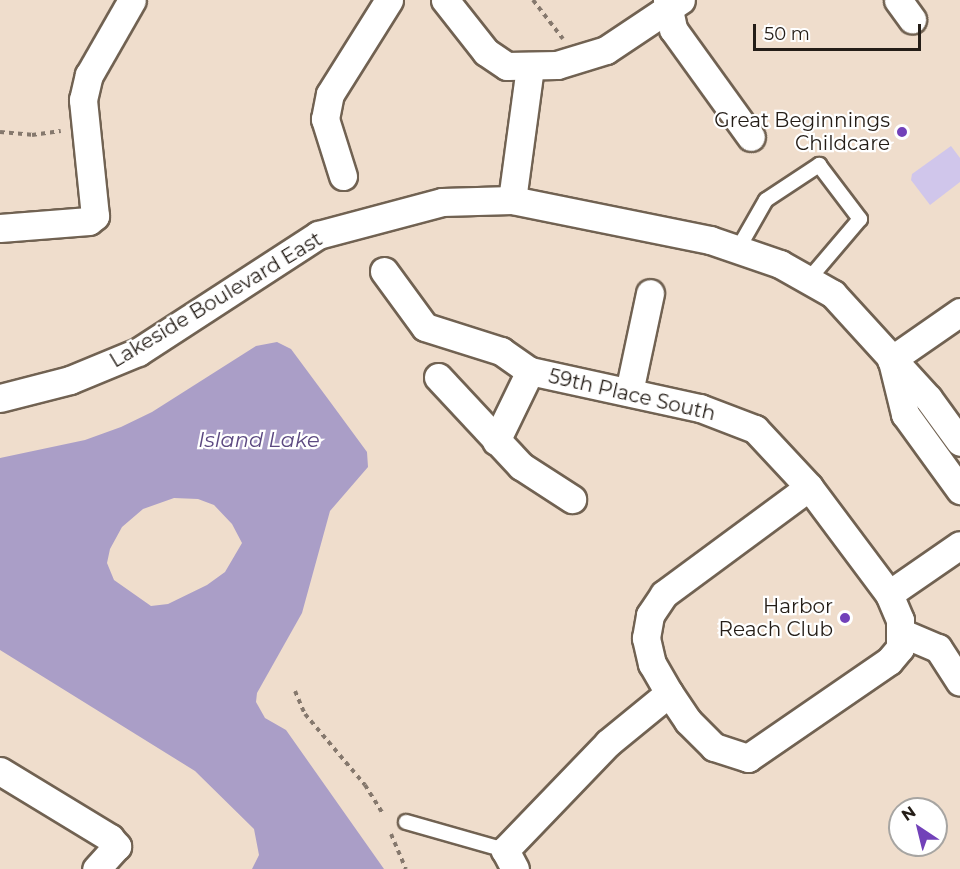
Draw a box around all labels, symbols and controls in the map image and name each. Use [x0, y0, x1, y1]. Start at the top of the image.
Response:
scale bar [756, 12, 924, 50]
text: 50 m [764, 23, 810, 45]
place label: Great Beginnings Childcare [714, 108, 890, 155]
marker: Great Beginnings Childcare [895, 125, 909, 139]
street label: Lakeside Boulevard East [106, 227, 326, 373]
street label: 59th Place South [546, 364, 718, 426]
water label: Island Lake [198, 427, 320, 453]
place label: Harbor Reach Club [719, 594, 833, 641]
marker: Harbor Reach Club [838, 611, 852, 625]
north arrow [888, 797, 948, 857]
text: N [898, 802, 919, 825]

